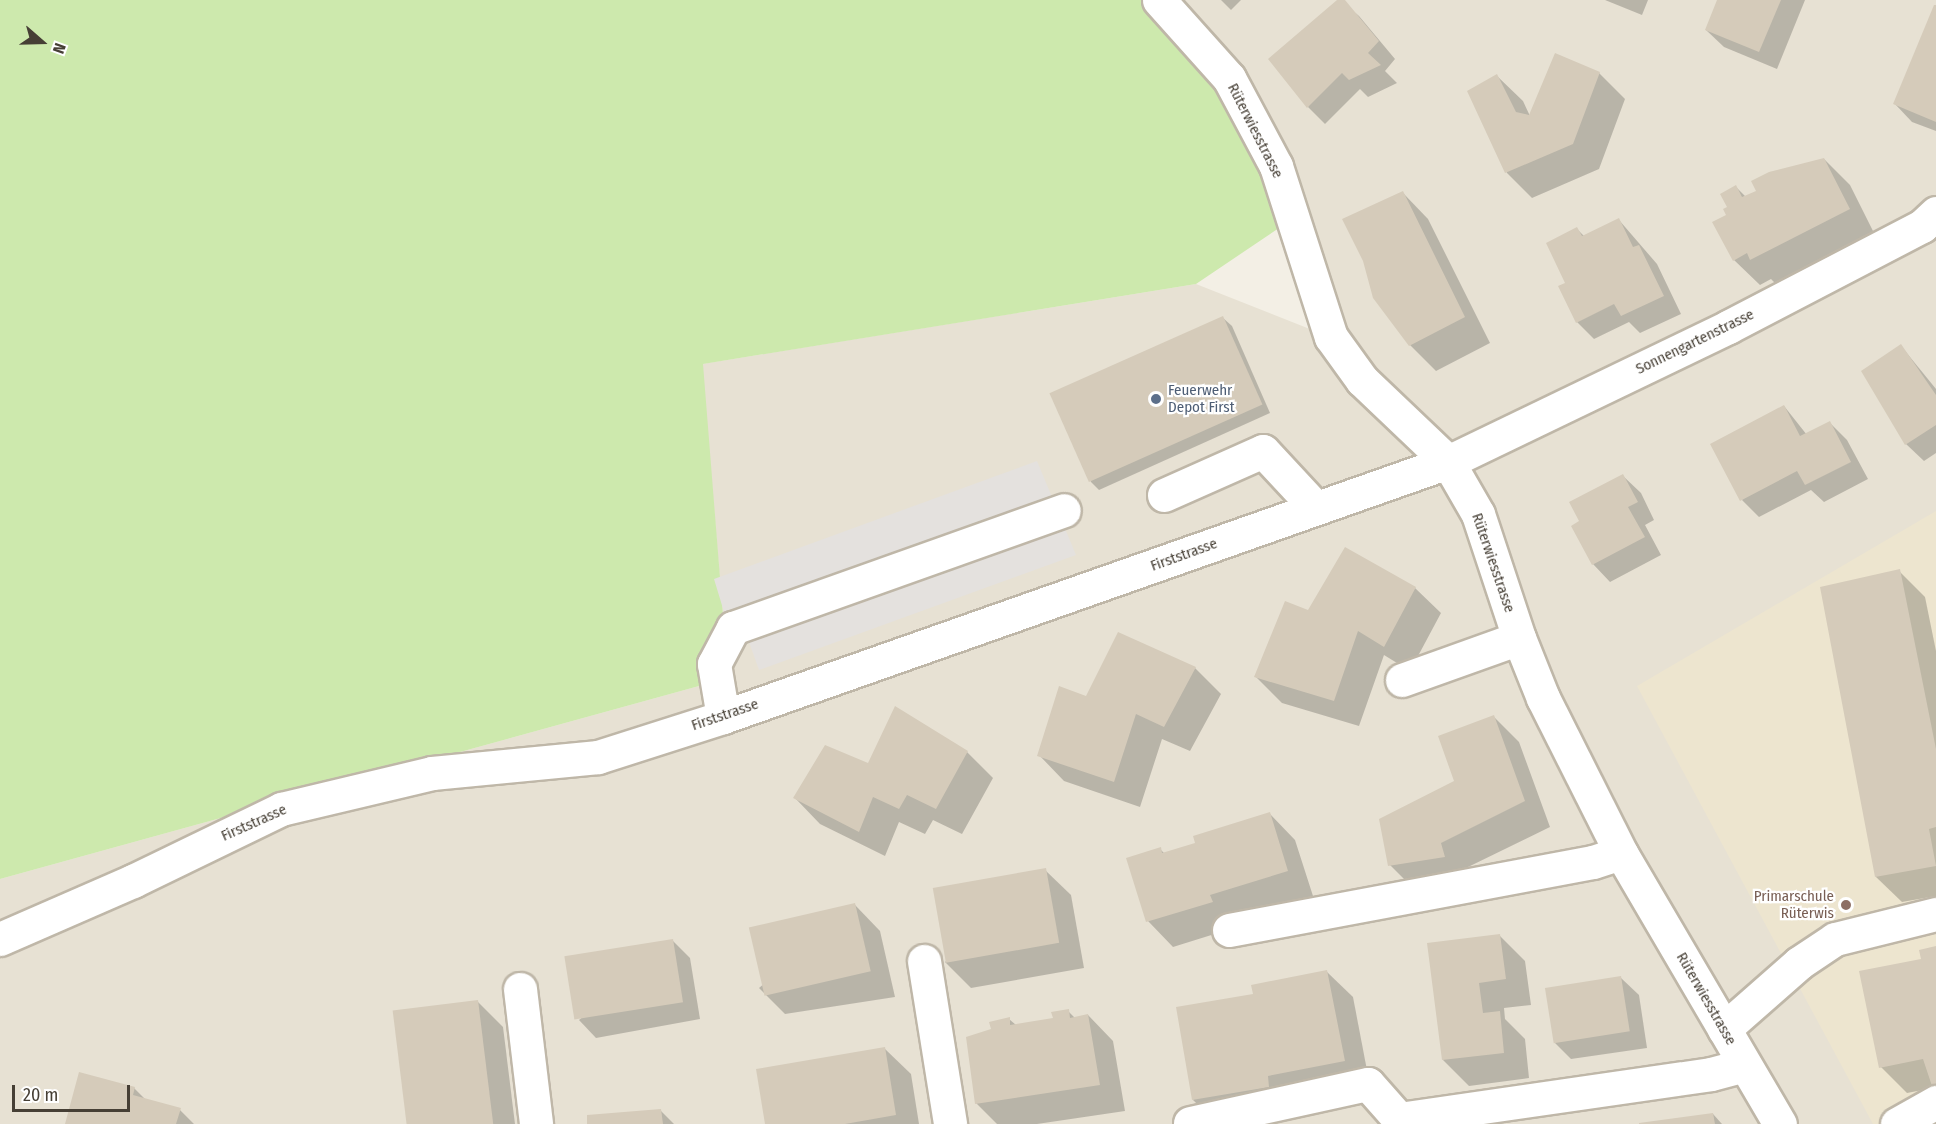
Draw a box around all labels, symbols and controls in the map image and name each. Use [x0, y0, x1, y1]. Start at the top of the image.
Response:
north arrow [12, 12, 72, 72]
text: N [49, 41, 70, 56]
street label: Rüterwiesstrasse [1223, 81, 1287, 181]
street label: Sonnengartenstrasse [1633, 306, 1757, 378]
place label: Feuerwehr Depot First [1168, 381, 1235, 416]
marker: Feuerwehr Depot First [1149, 392, 1163, 406]
street label: Rüterwiesstrasse [1468, 511, 1518, 615]
street label: Firststrasse [1148, 535, 1220, 575]
street label: Firststrasse [689, 695, 761, 735]
street label: Firststrasse [219, 801, 289, 845]
place label: Primarschule Rüterwis [1754, 887, 1834, 922]
marker: Primarschule Rüterwis [1839, 898, 1853, 912]
street label: Rüterwiesstrasse [1672, 949, 1740, 1049]
scale bar [15, 1073, 134, 1111]
text: 20 m [23, 1084, 58, 1106]

